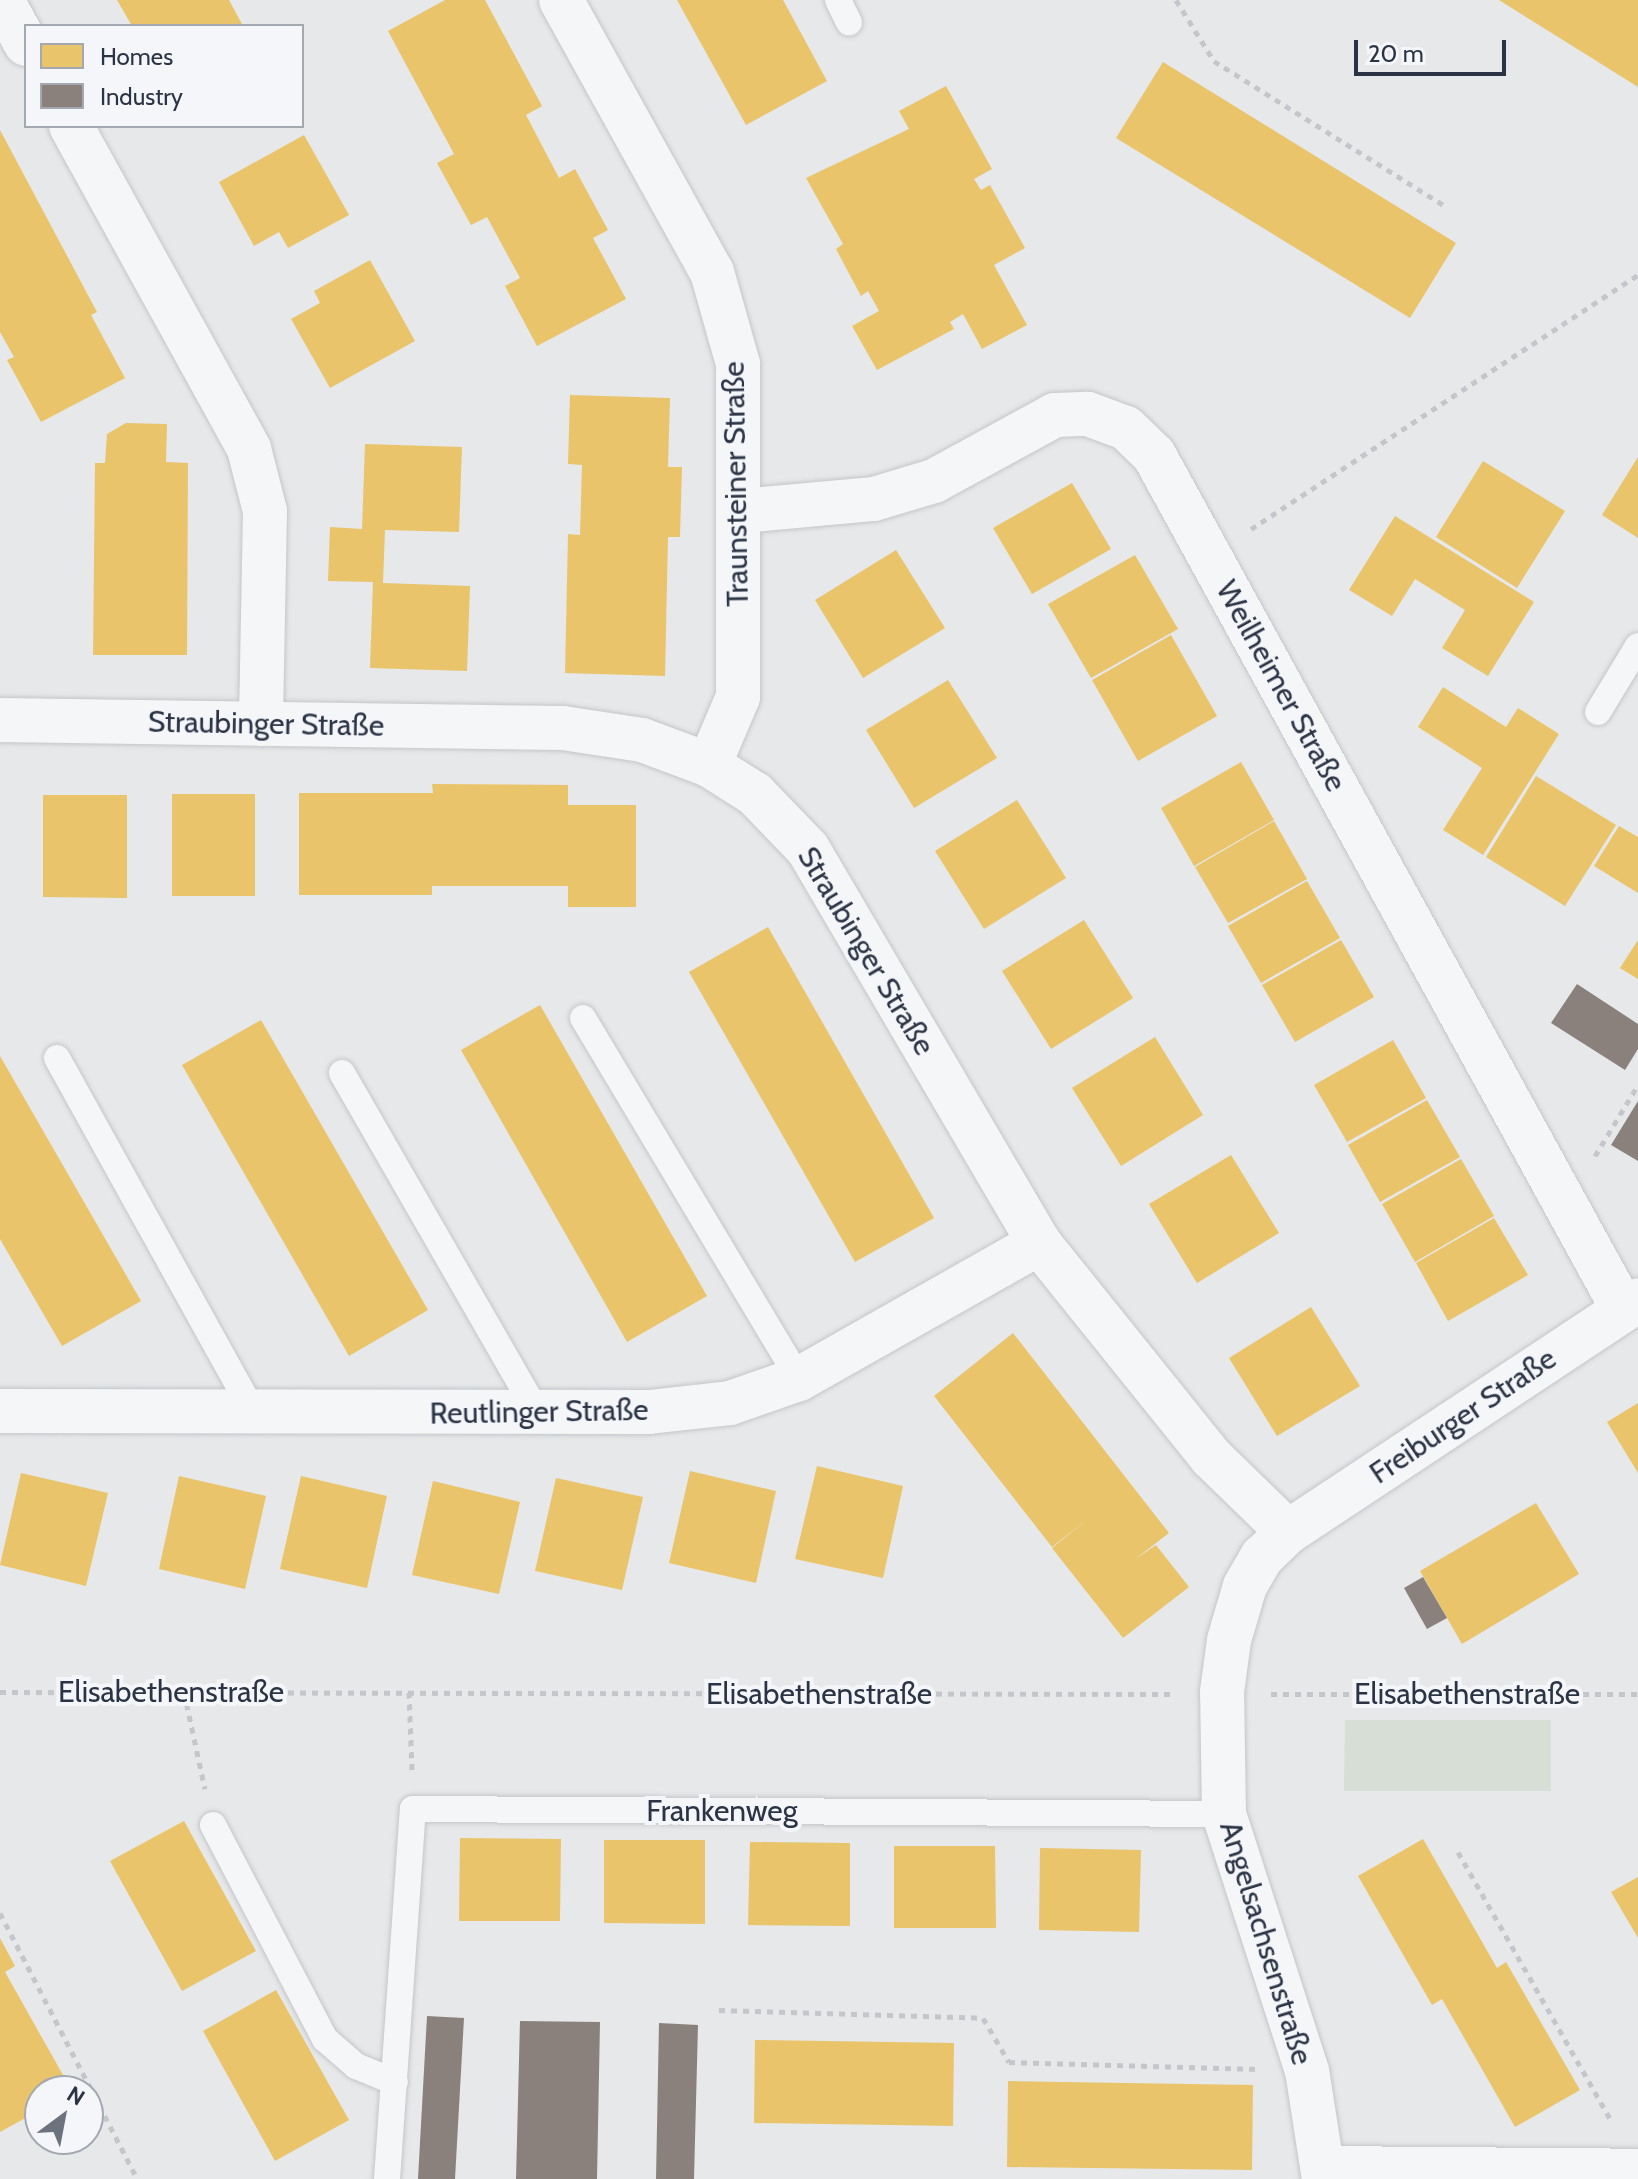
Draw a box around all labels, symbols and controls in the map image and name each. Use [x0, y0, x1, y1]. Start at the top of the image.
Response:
legend [24, 24, 304, 128]
scale bar [1358, 24, 1510, 74]
text: 20 m [1368, 39, 1424, 68]
text: Homes [100, 42, 173, 71]
text: Industry [100, 82, 183, 111]
street label: Traunsteiner Straße [716, 361, 756, 607]
street label: Weilheimer Straße [1208, 574, 1354, 798]
street label: Straubinger Straße [148, 704, 384, 744]
street label: Straubinger Straße [790, 840, 942, 1062]
street label: Freiburger Straße [1363, 1340, 1563, 1492]
street label: Reutlinger Straße [429, 1392, 649, 1432]
street label: Elisabethenstraße [58, 1674, 284, 1710]
street label: Elisabethenstraße [706, 1676, 932, 1712]
street label: Elisabethenstraße [1354, 1676, 1580, 1712]
street label: Frankenweg [646, 1793, 798, 1829]
street label: Angelsachsenstraße [1212, 1817, 1320, 2069]
north arrow [24, 2075, 104, 2155]
text: N [62, 2080, 90, 2111]

